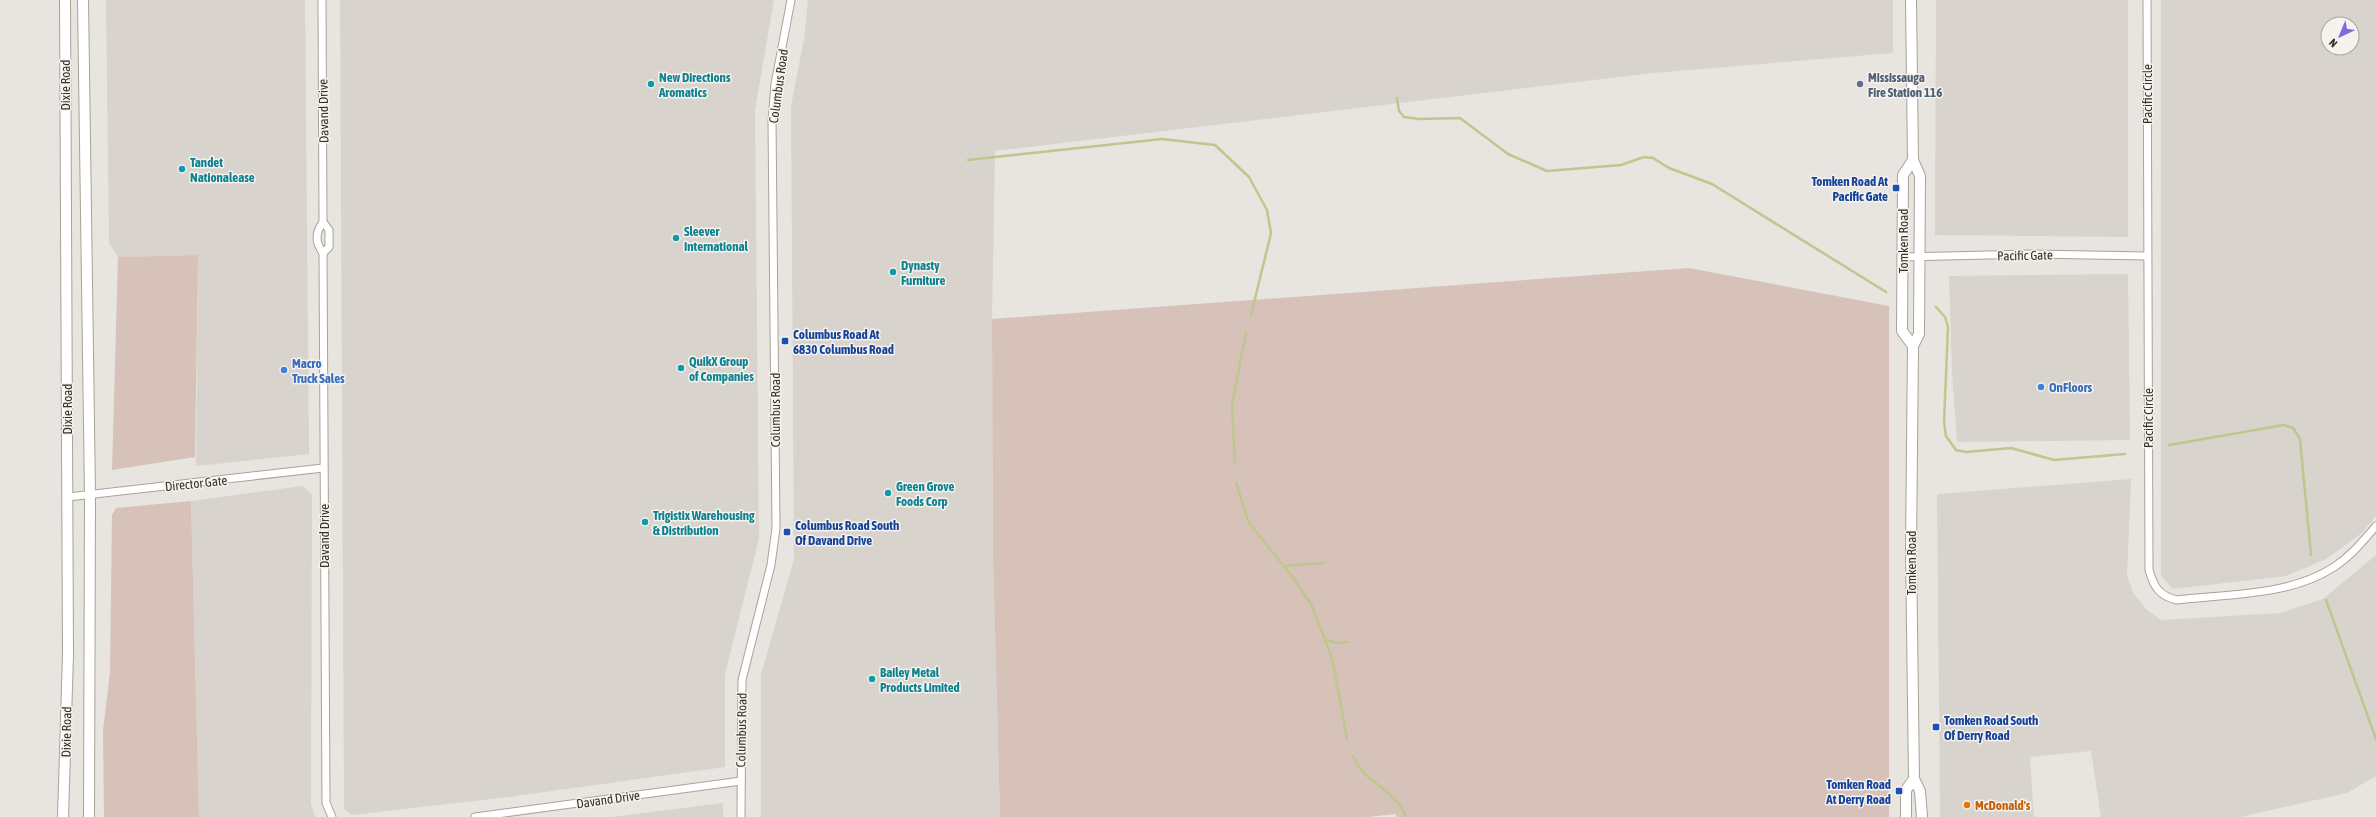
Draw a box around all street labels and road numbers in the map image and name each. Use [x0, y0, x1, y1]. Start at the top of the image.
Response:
street label: Columbus Road [766, 48, 791, 124]
street label: Dixie Road [58, 59, 73, 111]
street label: Pacific Circle [2140, 64, 2155, 124]
street label: Davand Drive [315, 79, 332, 143]
street label: Tomken Road [1896, 209, 1911, 273]
street label: Pacific Gate [1997, 248, 2053, 263]
street label: Columbus Road [768, 373, 783, 447]
street label: Dixie Road [60, 383, 75, 435]
street label: Pacific Circle [2141, 388, 2156, 448]
street label: Director Gate [164, 473, 228, 494]
street label: Davand Drive [317, 504, 332, 568]
street label: Tomken Road [1904, 531, 1919, 595]
street label: Columbus Road [733, 693, 750, 767]
street label: Dixie Road [59, 706, 74, 758]
street label: Davand Drive [575, 788, 641, 811]

